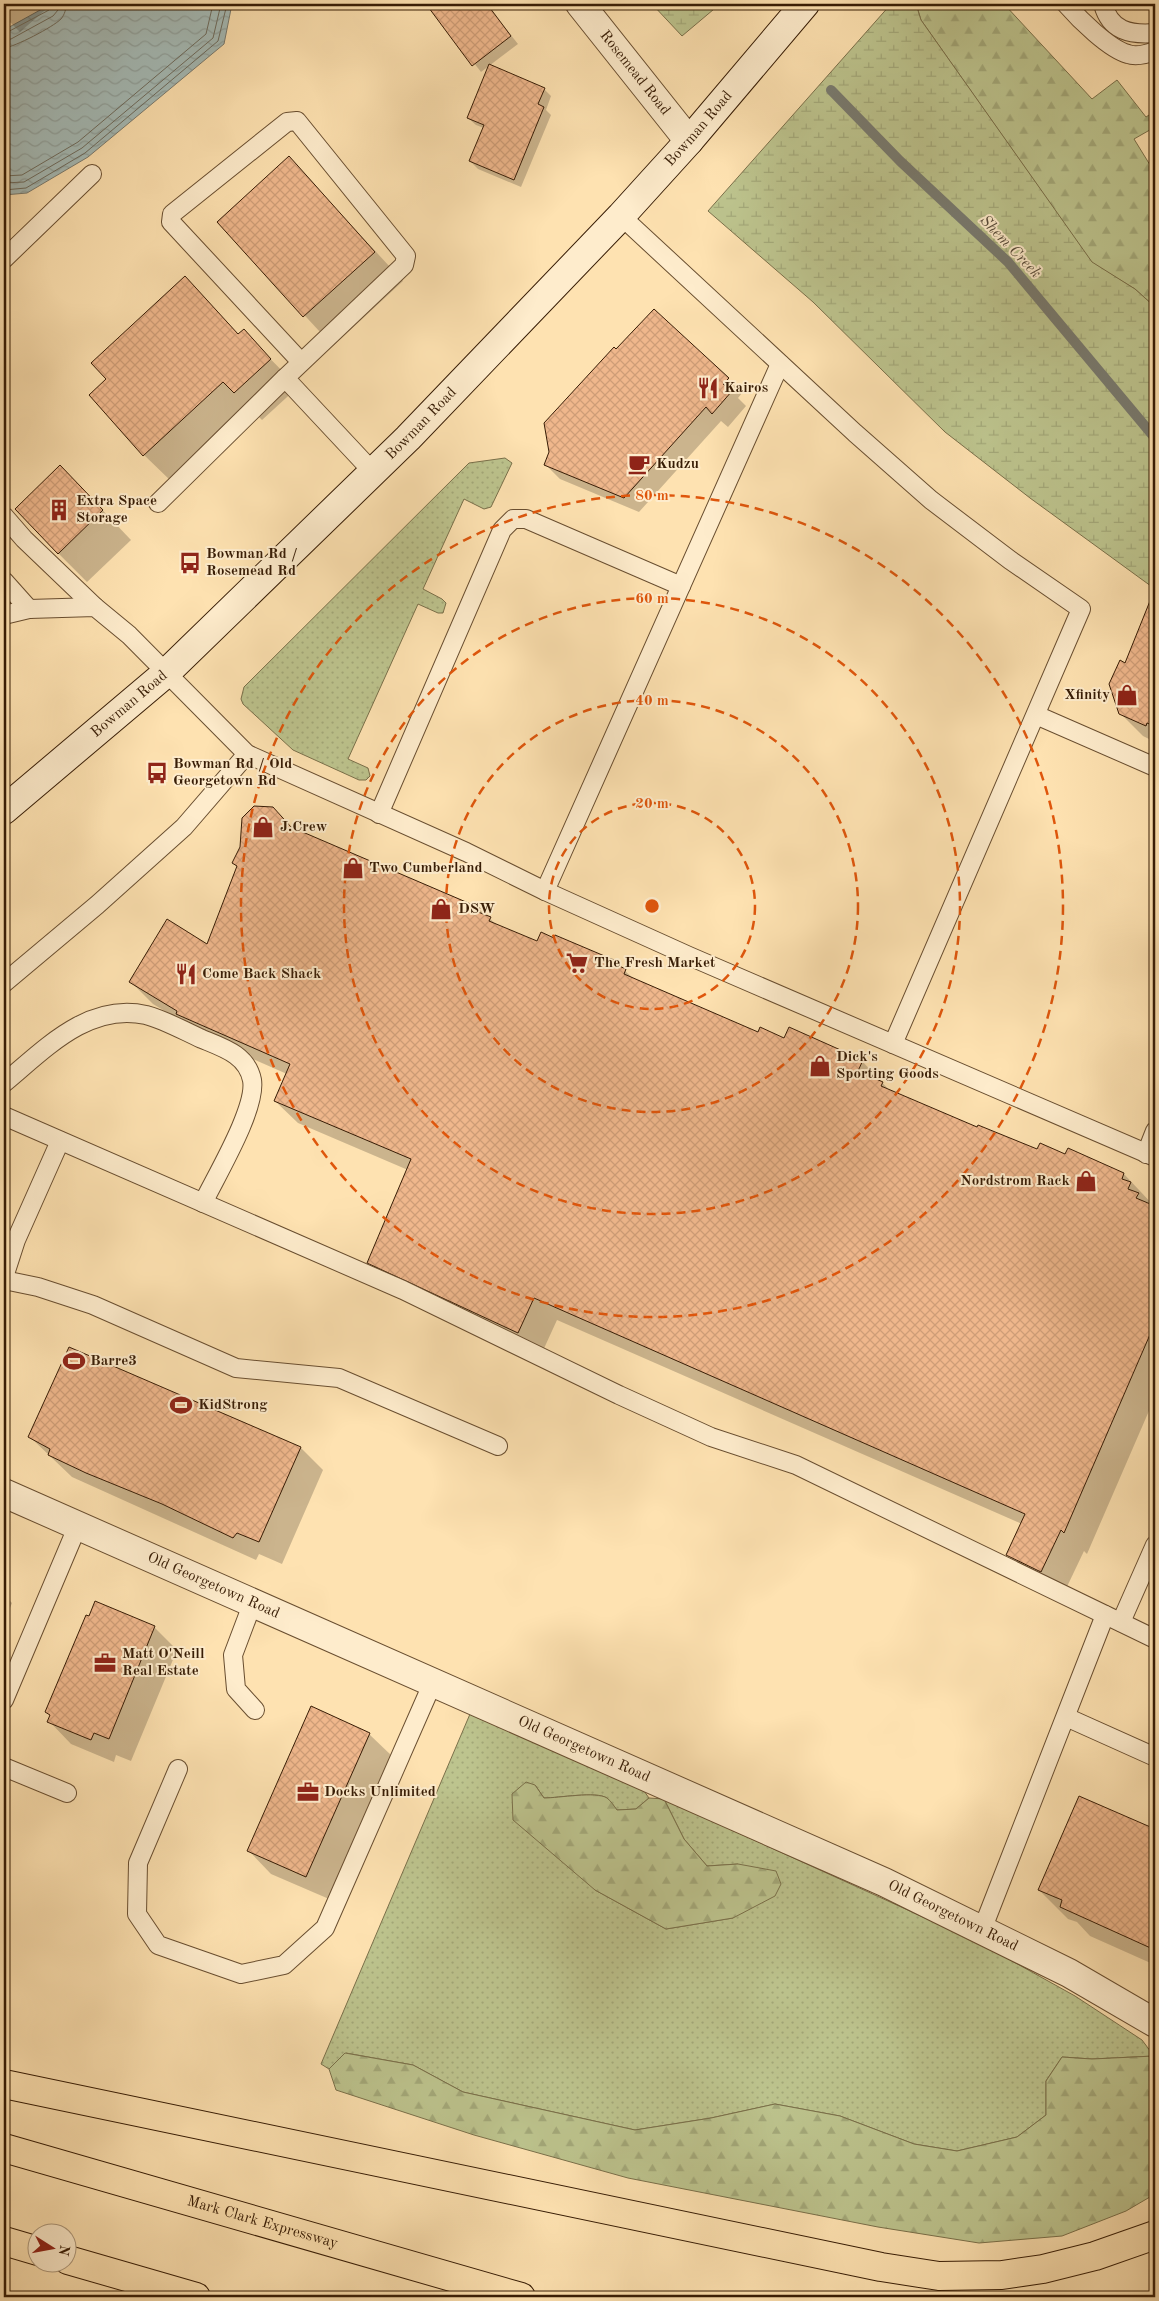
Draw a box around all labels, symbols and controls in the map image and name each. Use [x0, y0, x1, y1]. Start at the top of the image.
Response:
street label: Rosemead Road [597, 28, 673, 118]
street label: Bowman Road [662, 88, 735, 169]
water label: Shem Creek [976, 212, 1044, 282]
restaurant icon: Kairos [695, 375, 721, 401]
place label: Kairos [724, 381, 768, 396]
street label: Bowman Road [383, 385, 460, 463]
cafe icon: Kudzu [626, 451, 652, 477]
place label: Kudzu [656, 457, 699, 472]
text: 80 m [635, 489, 669, 504]
place label: Extra Space Storage [76, 494, 157, 526]
building icon: Extra Space Storage [46, 497, 72, 523]
place label: Bowman Rd / Rosemead Rd [206, 547, 298, 579]
bus stop icon: Bowman Rd / Rosemead Rd [177, 550, 203, 576]
text: 60 m [635, 592, 669, 607]
street label: Bowman Road [88, 668, 170, 740]
shop icon: Xfinity [1114, 682, 1140, 708]
place label: Xfinity [1064, 688, 1110, 703]
text: 40 m [635, 694, 669, 709]
place label: Bowman Rd / Old Georgetown Rd [173, 757, 292, 789]
bus stop icon: Bowman Rd / Old Georgetown Rd [144, 760, 170, 786]
text: 20 m [635, 797, 669, 812]
shop icon: J.Crew [250, 814, 276, 840]
place label: J.Crew [280, 820, 328, 835]
shop icon: Two Cumberland [340, 855, 366, 881]
place label: Two Cumberland [369, 861, 483, 876]
shop icon: DSW [428, 896, 454, 922]
centre of rings [643, 897, 661, 915]
place label: DSW [458, 902, 495, 917]
supermarket icon: The Fresh Market [564, 950, 590, 976]
place label: The Fresh Market [594, 956, 716, 971]
restaurant icon: Come Back Shack [173, 961, 199, 987]
place label: Come Back Shack [202, 967, 322, 982]
place label: Dick's Sporting Goods [836, 1050, 939, 1082]
shop icon: Dick's Sporting Goods [807, 1053, 833, 1079]
shop icon: Nordstrom Rack [1073, 1168, 1099, 1194]
place label: Nordstrom Rack [960, 1174, 1071, 1189]
sports icon: Barre3 [61, 1348, 87, 1374]
place label: Barre3 [90, 1354, 137, 1369]
sports icon: KidStrong [168, 1392, 194, 1418]
place label: KidStrong [198, 1398, 268, 1413]
street label: Old Georgetown Road [145, 1550, 282, 1621]
place label: Matt O'Neill Real Estate [122, 1647, 205, 1679]
office icon: Matt O'Neill Real Estate [92, 1650, 118, 1676]
street label: Old Georgetown Road [516, 1714, 652, 1785]
office icon: Docks Unlimited [295, 1779, 321, 1805]
place label: Docks Unlimited [324, 1785, 436, 1800]
street label: Old Georgetown Road [886, 1878, 1021, 1954]
street label: Mark Clark Expressway [185, 2194, 340, 2251]
north arrow [28, 2224, 78, 2274]
text: N [56, 2244, 72, 2257]

